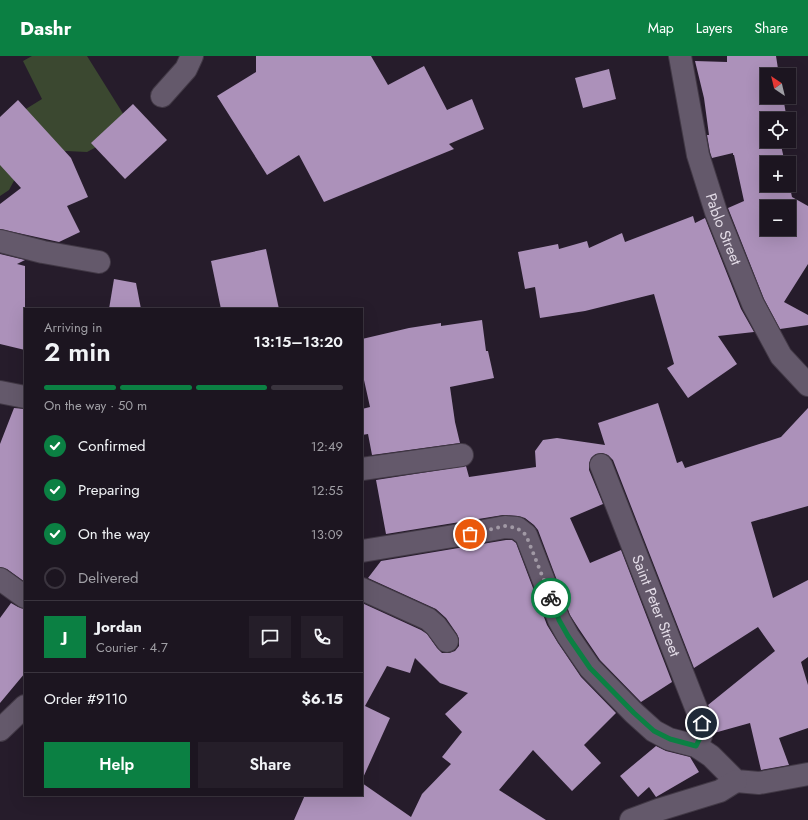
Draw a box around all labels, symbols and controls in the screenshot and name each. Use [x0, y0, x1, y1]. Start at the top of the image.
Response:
text: Dashr [20, 15, 71, 42]
text: Map [648, 18, 674, 38]
text: Layers [696, 18, 732, 38]
text: Share [754, 18, 788, 38]
north arrow [760, 68, 796, 104]
map controls [760, 68, 796, 236]
button: locate [760, 112, 796, 148]
button: + [760, 156, 796, 192]
street label: Pablo Street [700, 190, 747, 269]
button: − [760, 200, 796, 236]
text: Arriving in [44, 318, 102, 337]
text: 13:15–13:20 [254, 331, 343, 353]
text: 2 min [44, 333, 111, 371]
text: On the way · 50 m [44, 396, 147, 415]
icon: check [44, 435, 66, 457]
text: Confirmed [78, 435, 146, 457]
text: 12:49 [311, 437, 343, 456]
icon: check [44, 479, 66, 501]
text: Preparing [78, 479, 140, 501]
text: 12:55 [311, 481, 343, 500]
pin [453, 517, 487, 551]
icon: check [44, 523, 66, 545]
text: On the way [78, 523, 150, 545]
icon: bag [459, 523, 481, 545]
text: 13:09 [311, 525, 343, 544]
street label: Saint Peter Street [626, 551, 686, 660]
text: Delivered [78, 567, 139, 589]
courier [531, 578, 571, 618]
icon: bike [540, 587, 562, 609]
text: Jordan [96, 616, 142, 638]
button: chat [249, 616, 291, 658]
button: phone [301, 616, 343, 658]
text: J [63, 626, 67, 648]
text: Courier · 4.7 [96, 638, 168, 657]
text: Order #9110 [44, 688, 127, 710]
text: $6.15 [301, 688, 343, 710]
pin [685, 706, 719, 740]
icon: home [691, 712, 713, 734]
button: Help [44, 742, 190, 788]
button: Share [198, 742, 343, 788]

